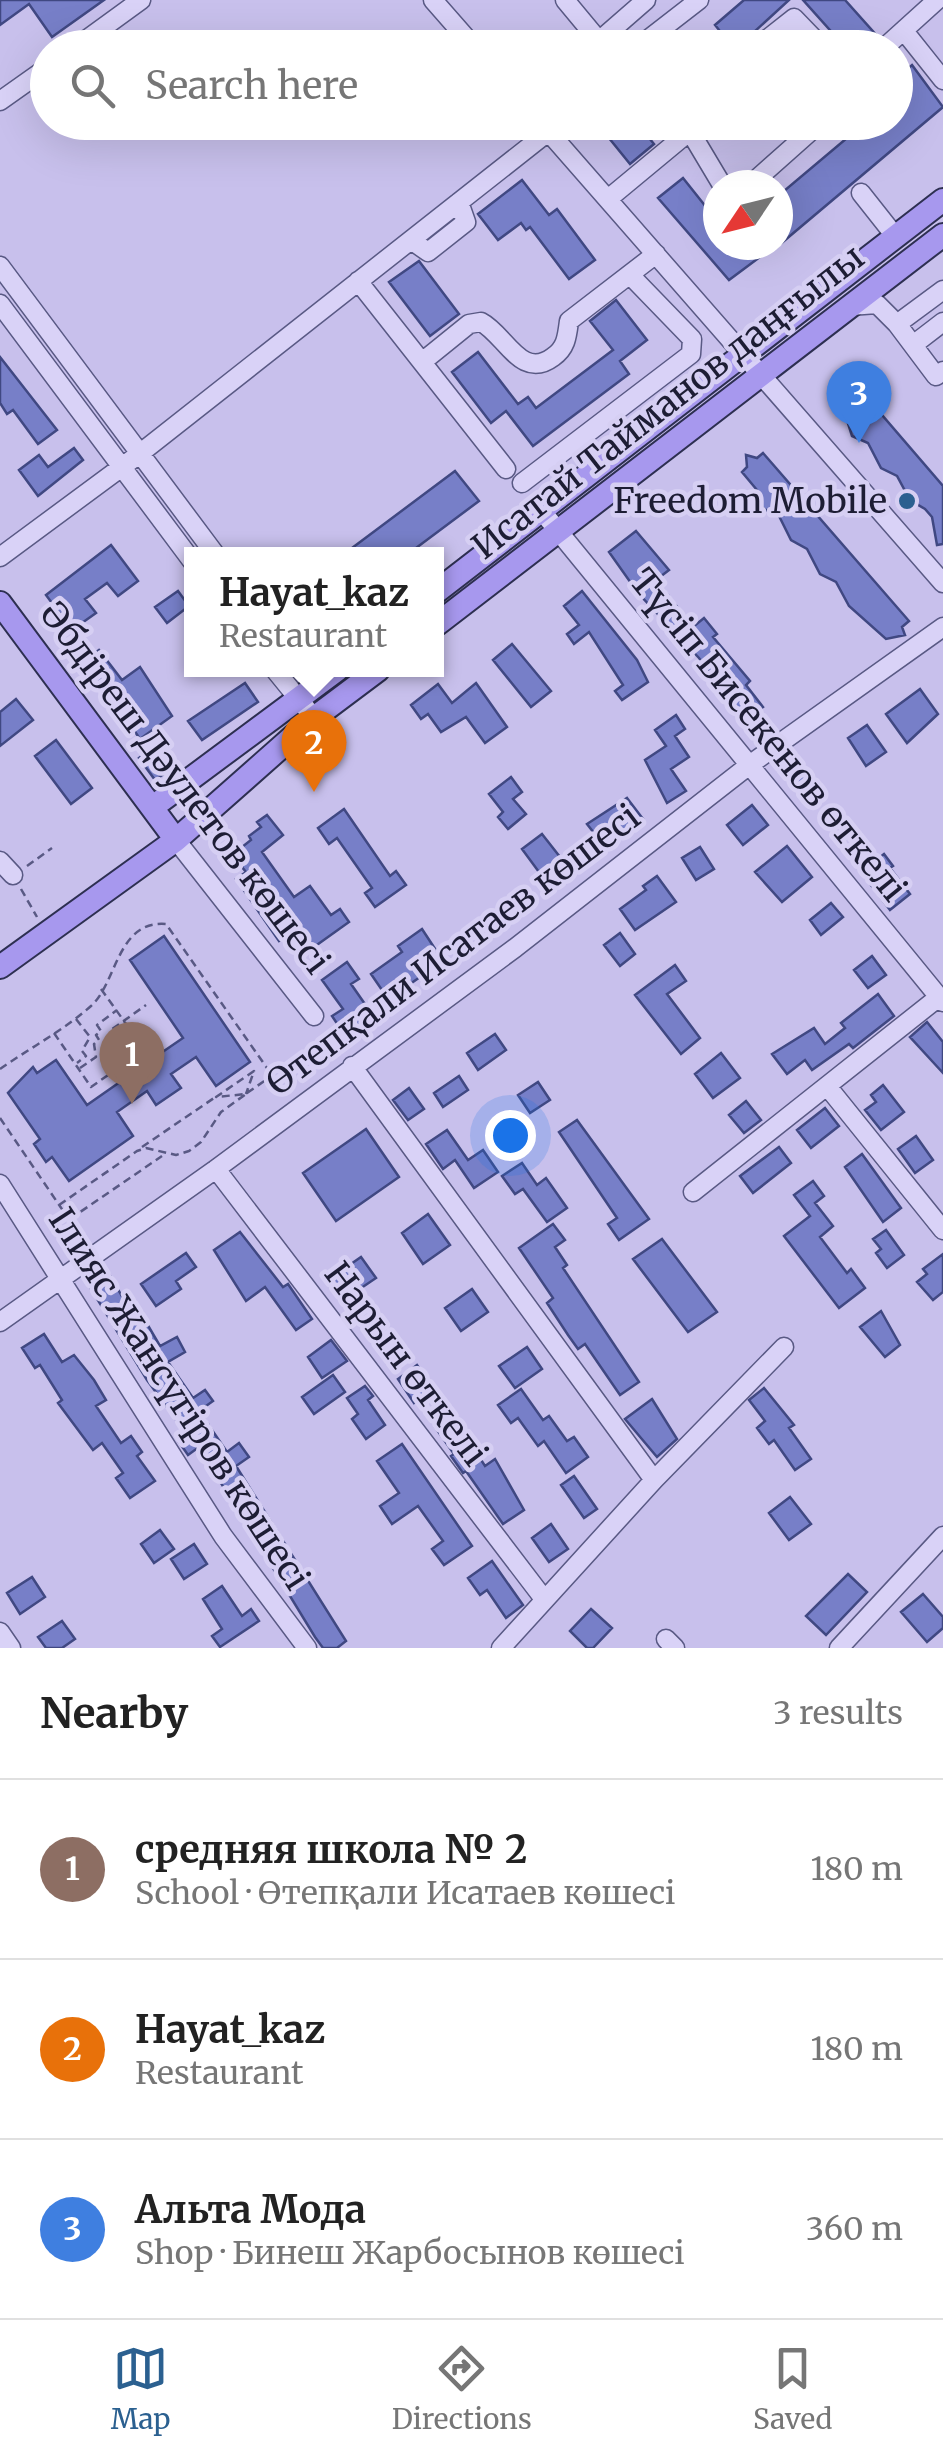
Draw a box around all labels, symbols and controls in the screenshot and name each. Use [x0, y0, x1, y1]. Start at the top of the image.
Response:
search box [30, 30, 913, 140]
icon: search [65, 58, 120, 113]
text: Search here [145, 62, 358, 109]
north arrow [703, 170, 793, 260]
street label: Исатай Тайманов даңғылы [463, 235, 873, 569]
pin: 3 [826, 360, 892, 443]
place label: Freedom Mobile [613, 479, 887, 523]
marker: Freedom Mobile [896, 490, 918, 512]
popup [184, 547, 444, 677]
street label: Түсіп Бисекенов өткелі [620, 560, 916, 910]
text: Hayat_kaz [219, 569, 409, 616]
street label: Әбдіреш Дәулетов көшесі [31, 593, 339, 983]
text: Restaurant [219, 616, 387, 656]
pin: 2 [282, 710, 346, 792]
street label: Өтепқали Исатаев көшесі [257, 795, 649, 1105]
pin: 1 [100, 1022, 164, 1104]
your location [485, 1110, 536, 1161]
street label: Ілияс Жансүгіров көшесі [39, 1200, 319, 1598]
street label: Нарын өткелі [315, 1253, 497, 1475]
text: Nearby [40, 1687, 188, 1739]
text: 3 results [773, 1693, 903, 1733]
text: cредняя школа № 2 [135, 1826, 527, 1873]
text: 1 [65, 1849, 80, 1889]
text: 180 m [811, 1849, 903, 1889]
text: School · Өтепқали Исатаев көшесі [135, 1873, 675, 1913]
text: Hayat_kaz [135, 2006, 325, 2053]
text: 2 [63, 2029, 82, 2069]
text: 180 m [811, 2029, 903, 2069]
text: Restaurant [135, 2053, 303, 2093]
text: Альта Мода [135, 2186, 366, 2233]
text: 3 [63, 2209, 82, 2249]
text: 360 m [806, 2209, 903, 2249]
text: Shop · Бинеш Жарбосынов көшесі [135, 2233, 685, 2273]
tab: Map [111, 2341, 170, 2437]
tab: Directions [392, 2341, 532, 2437]
tab: Saved [753, 2341, 832, 2437]

